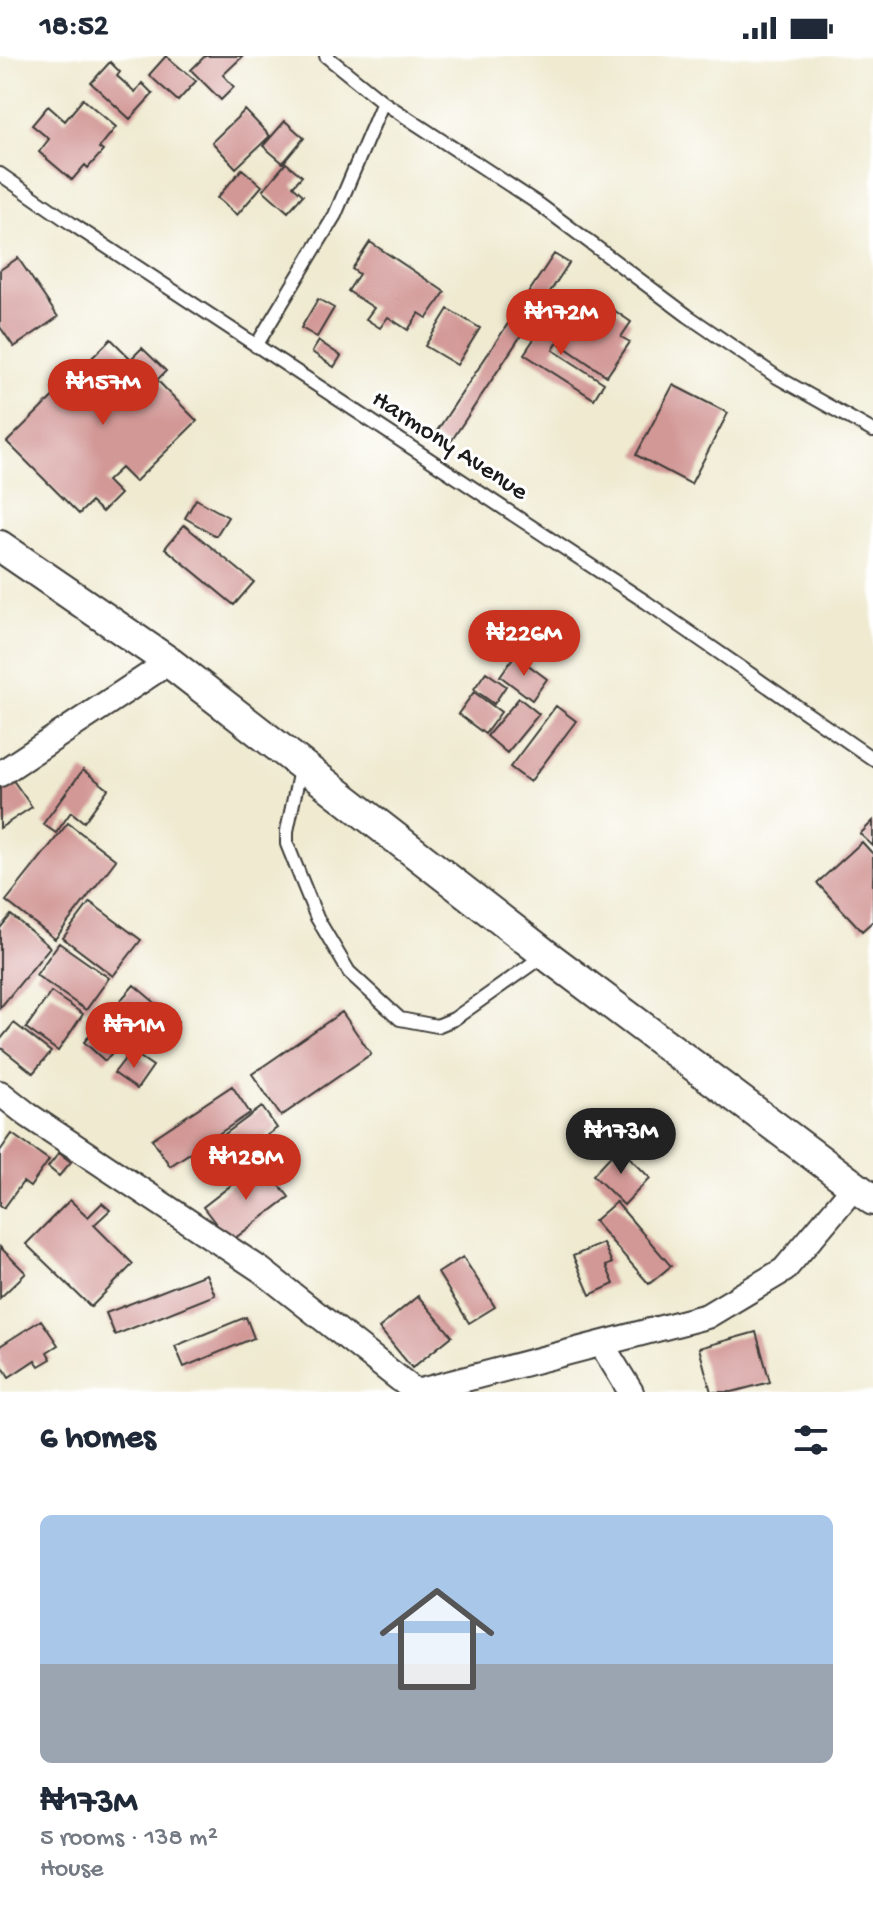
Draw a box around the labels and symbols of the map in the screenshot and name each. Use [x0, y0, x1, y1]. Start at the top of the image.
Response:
pin: ₦172M [505, 289, 617, 357]
pin: ₦157M [47, 359, 159, 427]
street label: Harmony Avenue [365, 385, 533, 509]
pin: ₦226M [468, 610, 580, 678]
pin: ₦71M [87, 1002, 181, 1070]
pin: ₦173M [565, 1108, 677, 1176]
pin: ₦128M [190, 1134, 302, 1202]

